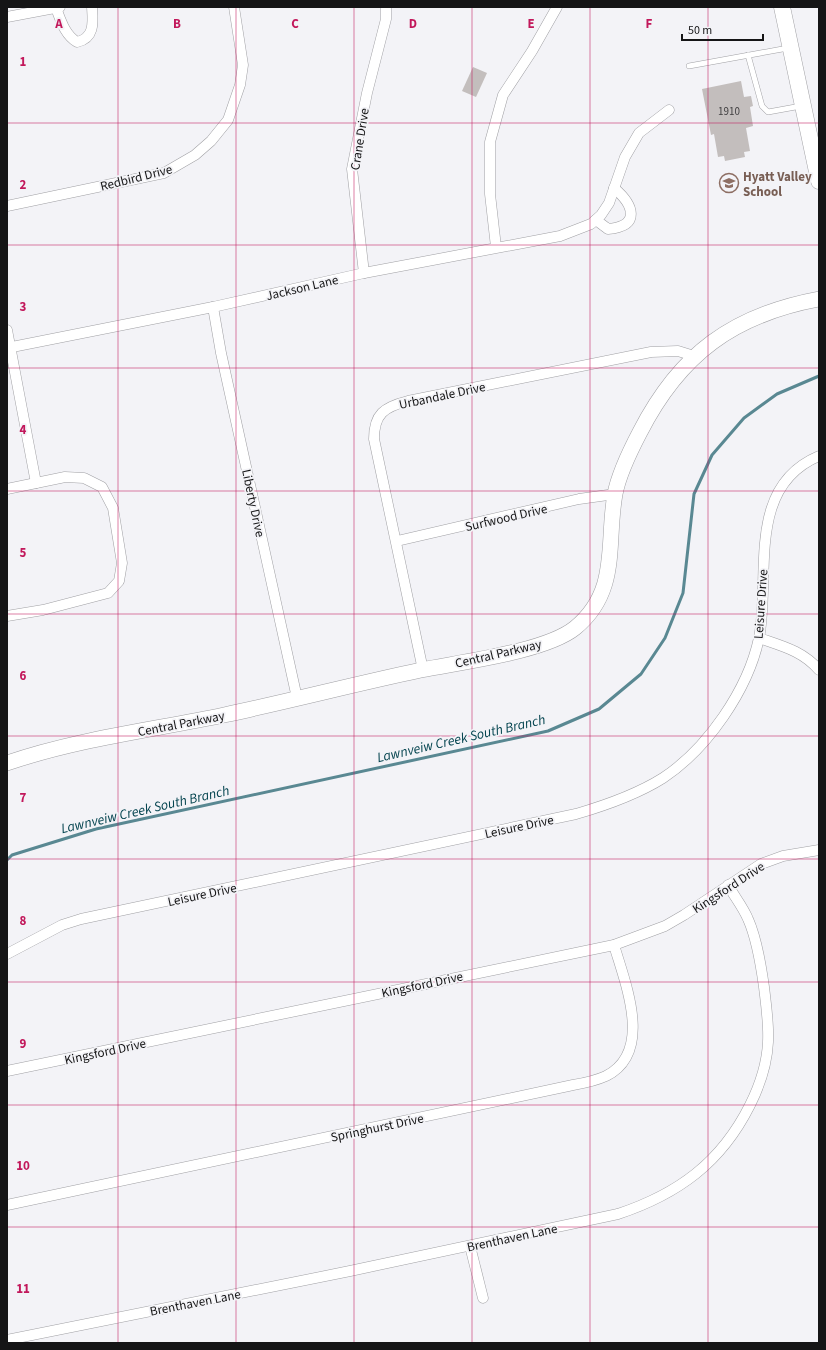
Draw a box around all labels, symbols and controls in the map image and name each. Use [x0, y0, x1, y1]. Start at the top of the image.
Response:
text: A [54, 15, 63, 33]
text: B [173, 15, 181, 33]
text: C [291, 15, 299, 33]
text: D [409, 15, 417, 33]
text: E [527, 15, 535, 33]
text: F [646, 15, 653, 33]
scale bar [682, 16, 763, 42]
text: 50 m [688, 22, 712, 39]
text: 1 [20, 53, 27, 71]
house number: 1910 [718, 104, 740, 119]
street label: Crane Drive [346, 107, 374, 171]
street label: Redbird Drive [98, 160, 174, 196]
place label: Hyatt Valley School [743, 168, 812, 201]
school or university icon: Hyatt Valley School [718, 172, 740, 194]
text: 2 [20, 176, 27, 194]
street label: Jackson Lane [264, 271, 340, 305]
text: 3 [20, 298, 27, 316]
street label: Urbandale Drive [397, 378, 487, 414]
text: 4 [20, 421, 27, 439]
street label: Liberty Drive [237, 468, 269, 539]
street label: Surfwood Drive [463, 500, 549, 536]
text: 5 [20, 544, 27, 562]
street label: Leisure Drive [750, 569, 772, 640]
street label: Central Parkway [453, 635, 543, 673]
text: 6 [20, 667, 27, 685]
street label: Central Parkway [136, 707, 226, 741]
water label: Lawnveiw Creek South Branch [375, 710, 547, 768]
water label: Lawnveiw Creek South Branch [59, 781, 231, 839]
text: 7 [20, 789, 27, 807]
street label: Leisure Drive [483, 811, 555, 843]
street label: Kingsford Drive [689, 858, 768, 918]
street label: Leisure Drive [166, 879, 238, 911]
text: 8 [20, 912, 27, 930]
street label: Kingsford Drive [380, 968, 465, 1002]
text: 9 [20, 1035, 27, 1053]
street label: Kingsford Drive [63, 1035, 148, 1069]
street label: Springhurst Drive [329, 1109, 425, 1147]
text: 10 [16, 1157, 30, 1175]
street label: Brenthaven Lane [465, 1220, 559, 1256]
text: 11 [16, 1280, 30, 1298]
street label: Brenthaven Lane [148, 1285, 242, 1321]

